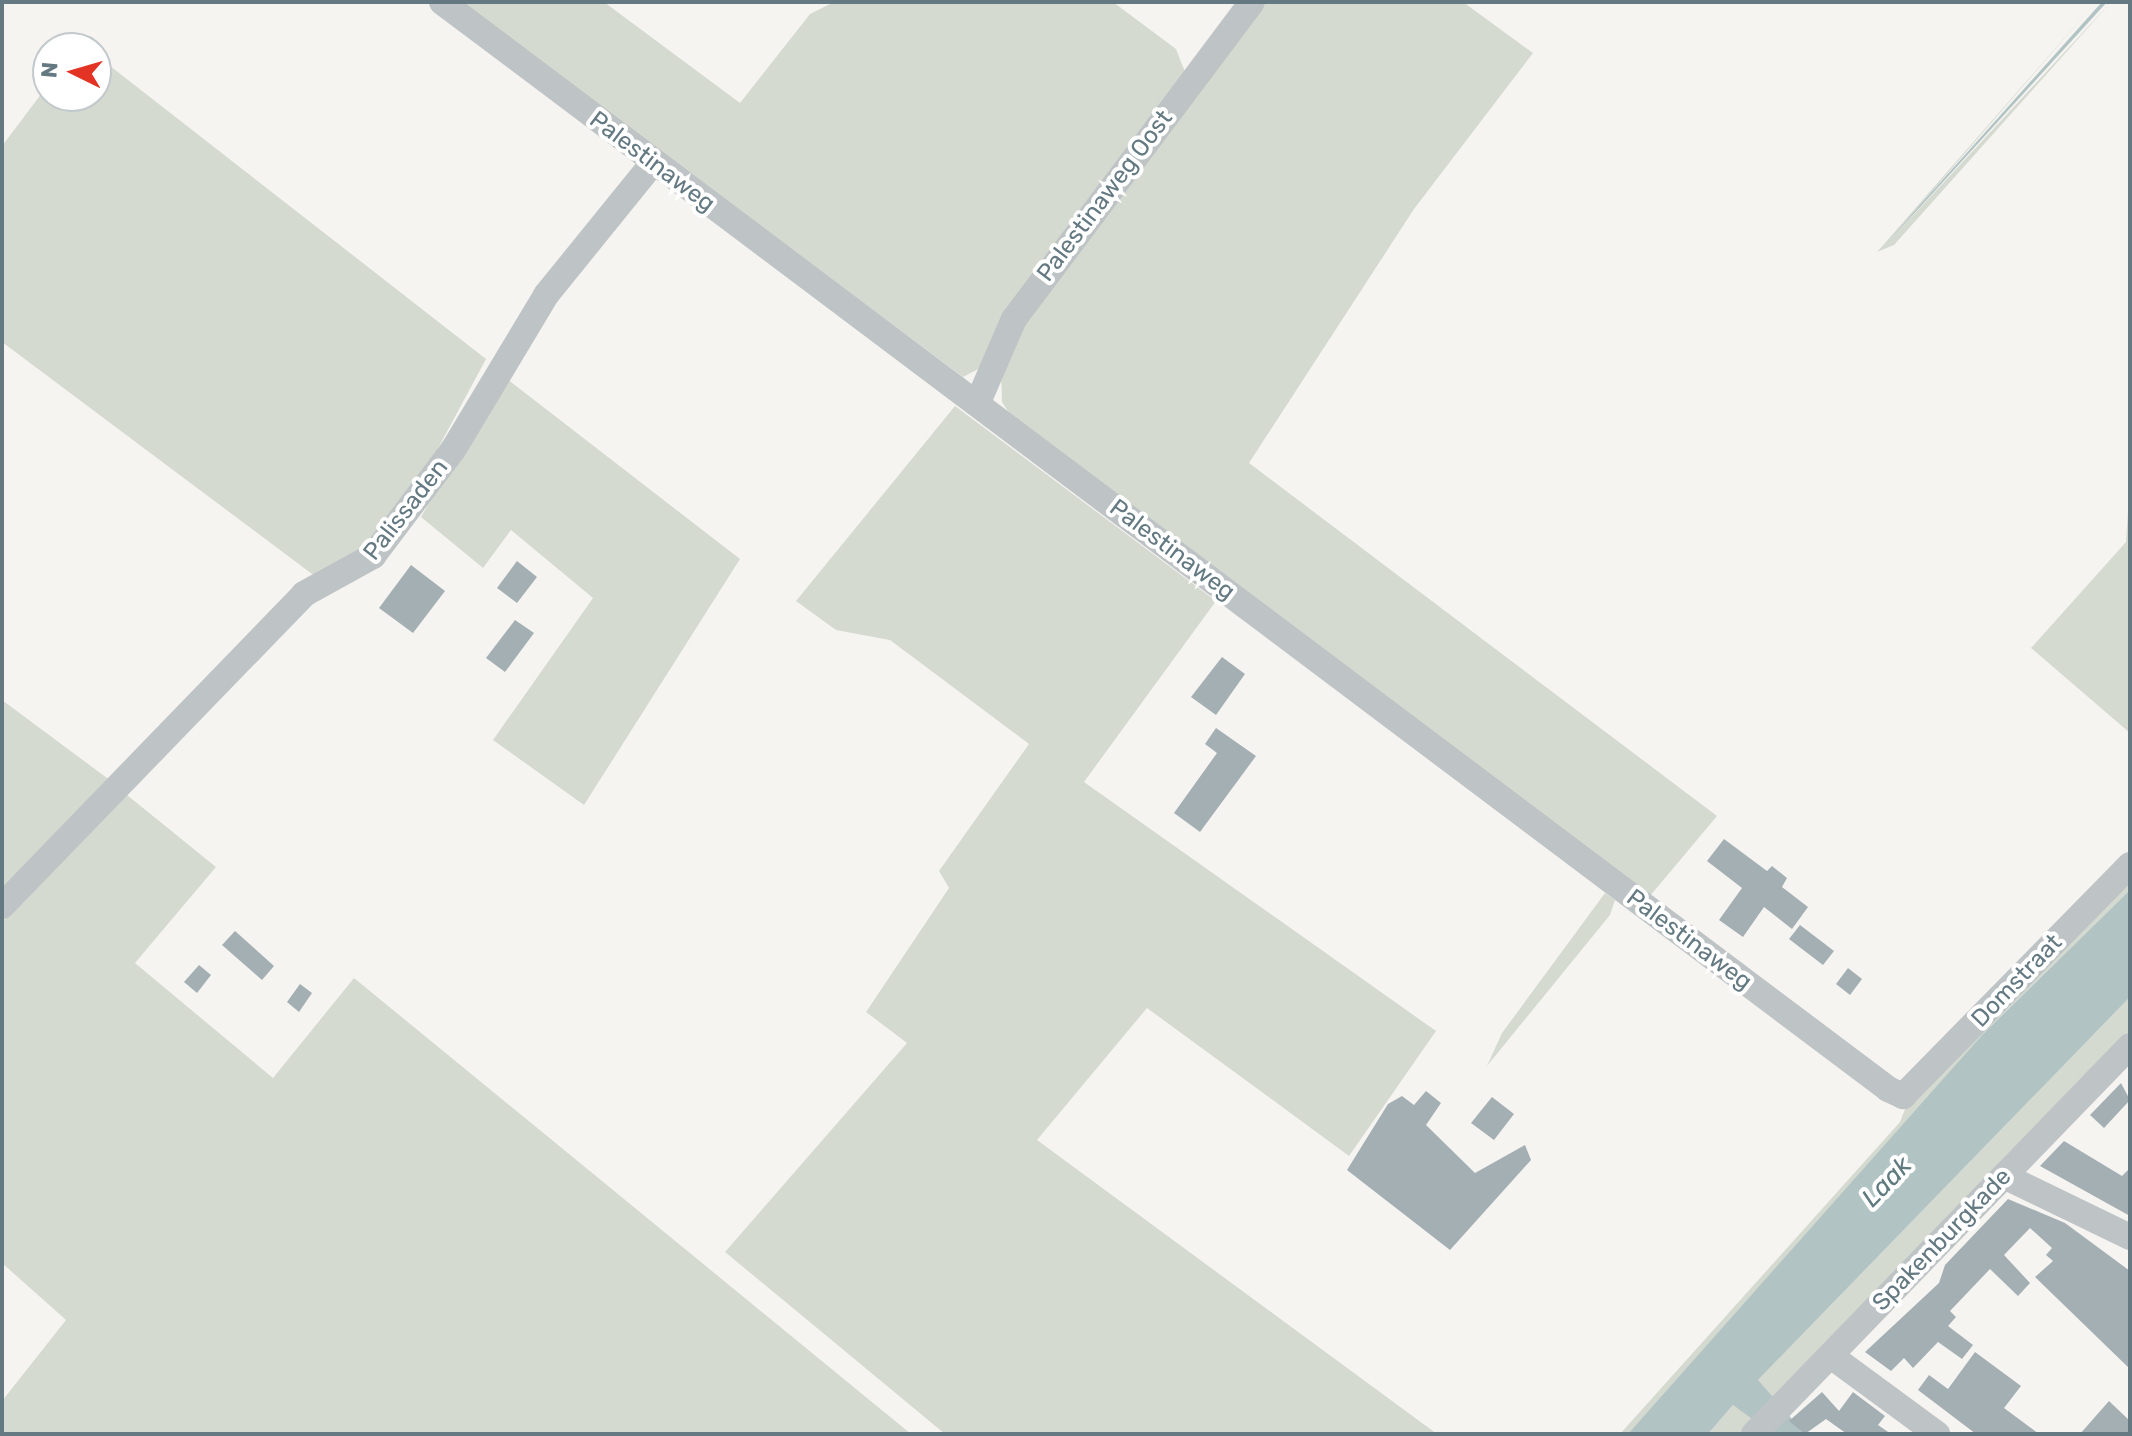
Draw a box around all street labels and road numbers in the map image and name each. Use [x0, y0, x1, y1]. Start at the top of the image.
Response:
street label: Palestinaweg Oost [1031, 105, 1179, 287]
street label: Palestinaweg [584, 106, 720, 218]
street label: Palissaden [358, 454, 454, 566]
street label: Palestinaweg [1104, 494, 1240, 606]
street label: Palestinaweg [1621, 884, 1757, 996]
street label: Domstraat [1966, 929, 2068, 1033]
street label: Spakenburgkade [1867, 1163, 2017, 1317]

